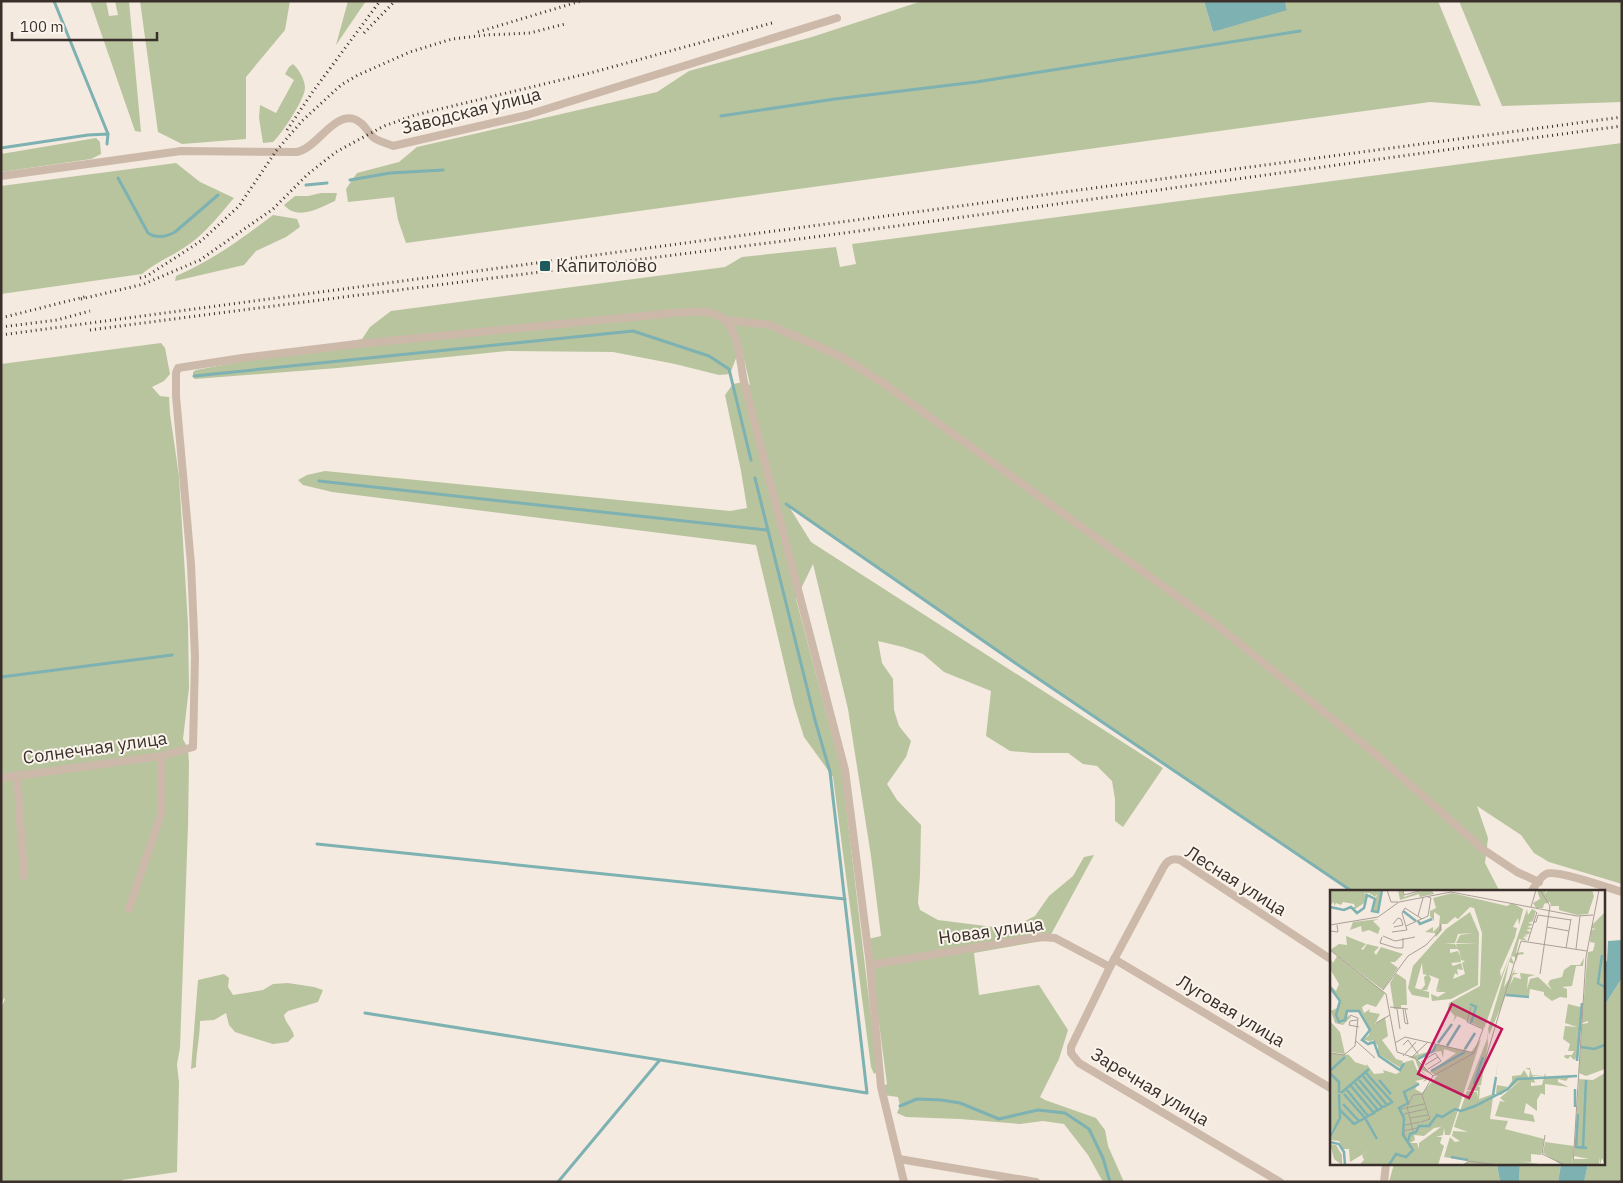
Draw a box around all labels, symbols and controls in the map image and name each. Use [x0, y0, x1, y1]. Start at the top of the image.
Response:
scale bar [12, 10, 158, 42]
text: 100 m [20, 17, 64, 36]
street label: Заводская улица [399, 82, 544, 139]
place label: Капитолово [556, 254, 657, 277]
marker: Капитолово [538, 259, 552, 273]
street label: Солнечная улица [21, 726, 169, 769]
street label: Лесная улица [1181, 840, 1292, 921]
inset map [1330, 890, 1606, 1166]
street label: Новая улица [937, 912, 1045, 949]
street label: Луговая улица [1173, 969, 1290, 1052]
street label: Заречная улица [1087, 1042, 1214, 1131]

